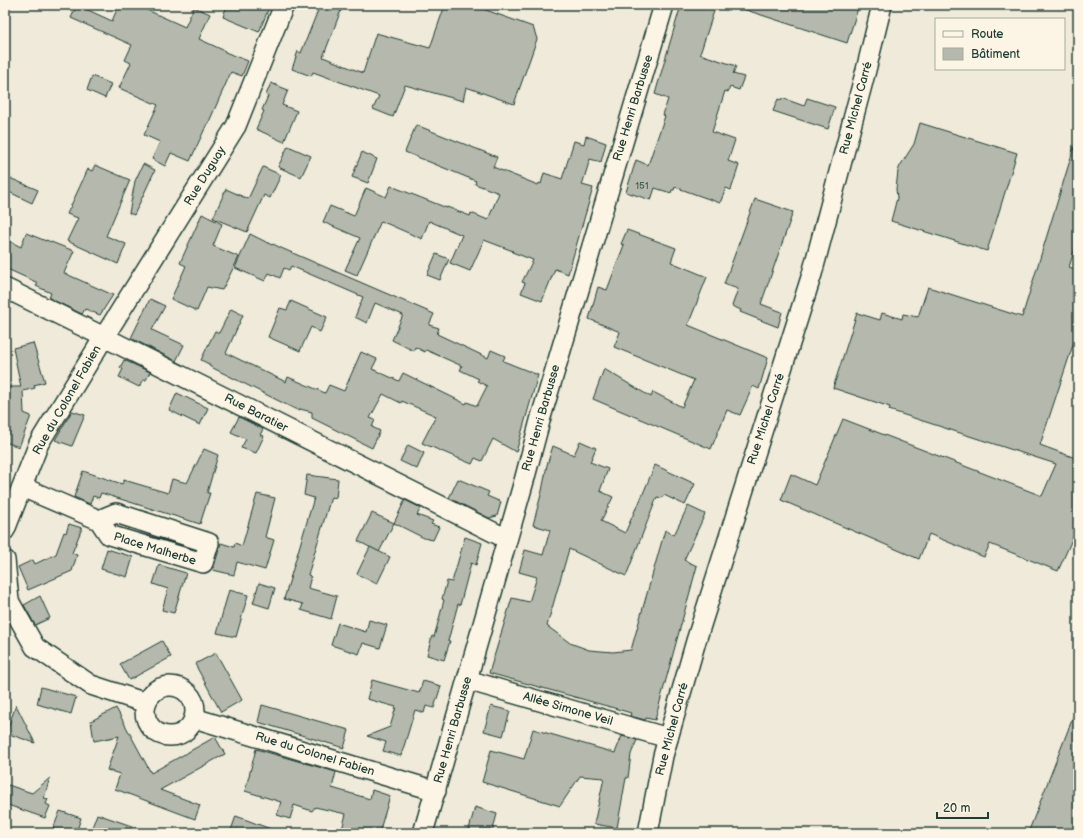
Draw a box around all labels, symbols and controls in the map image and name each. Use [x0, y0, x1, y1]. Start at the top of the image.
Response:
legend [935, 18, 1065, 70]
text: Route [971, 27, 1003, 42]
text: Bâtiment [971, 47, 1020, 62]
street label: Rue Henri Barbusse [610, 53, 656, 163]
street label: Rue Michel Carré [836, 60, 876, 156]
street label: Rue Duguay [181, 143, 229, 208]
house number: 151 [635, 180, 649, 192]
street label: Rue du Colonel Fabien [30, 342, 105, 457]
street label: Rue Henri Barbusse [519, 363, 563, 473]
street label: Rue Michel Carré [744, 371, 788, 467]
street label: Rue Baratier [222, 391, 291, 436]
street label: Place Malherbe [112, 529, 198, 569]
street label: Rue Henri Barbusse [431, 675, 475, 785]
street label: Rue Michel Carré [652, 681, 692, 777]
street label: Allée Simone Veil [521, 689, 615, 729]
street label: Rue du Colonel Fabien [254, 729, 377, 779]
scale bar [937, 794, 988, 820]
text: 20 m [943, 801, 970, 816]

